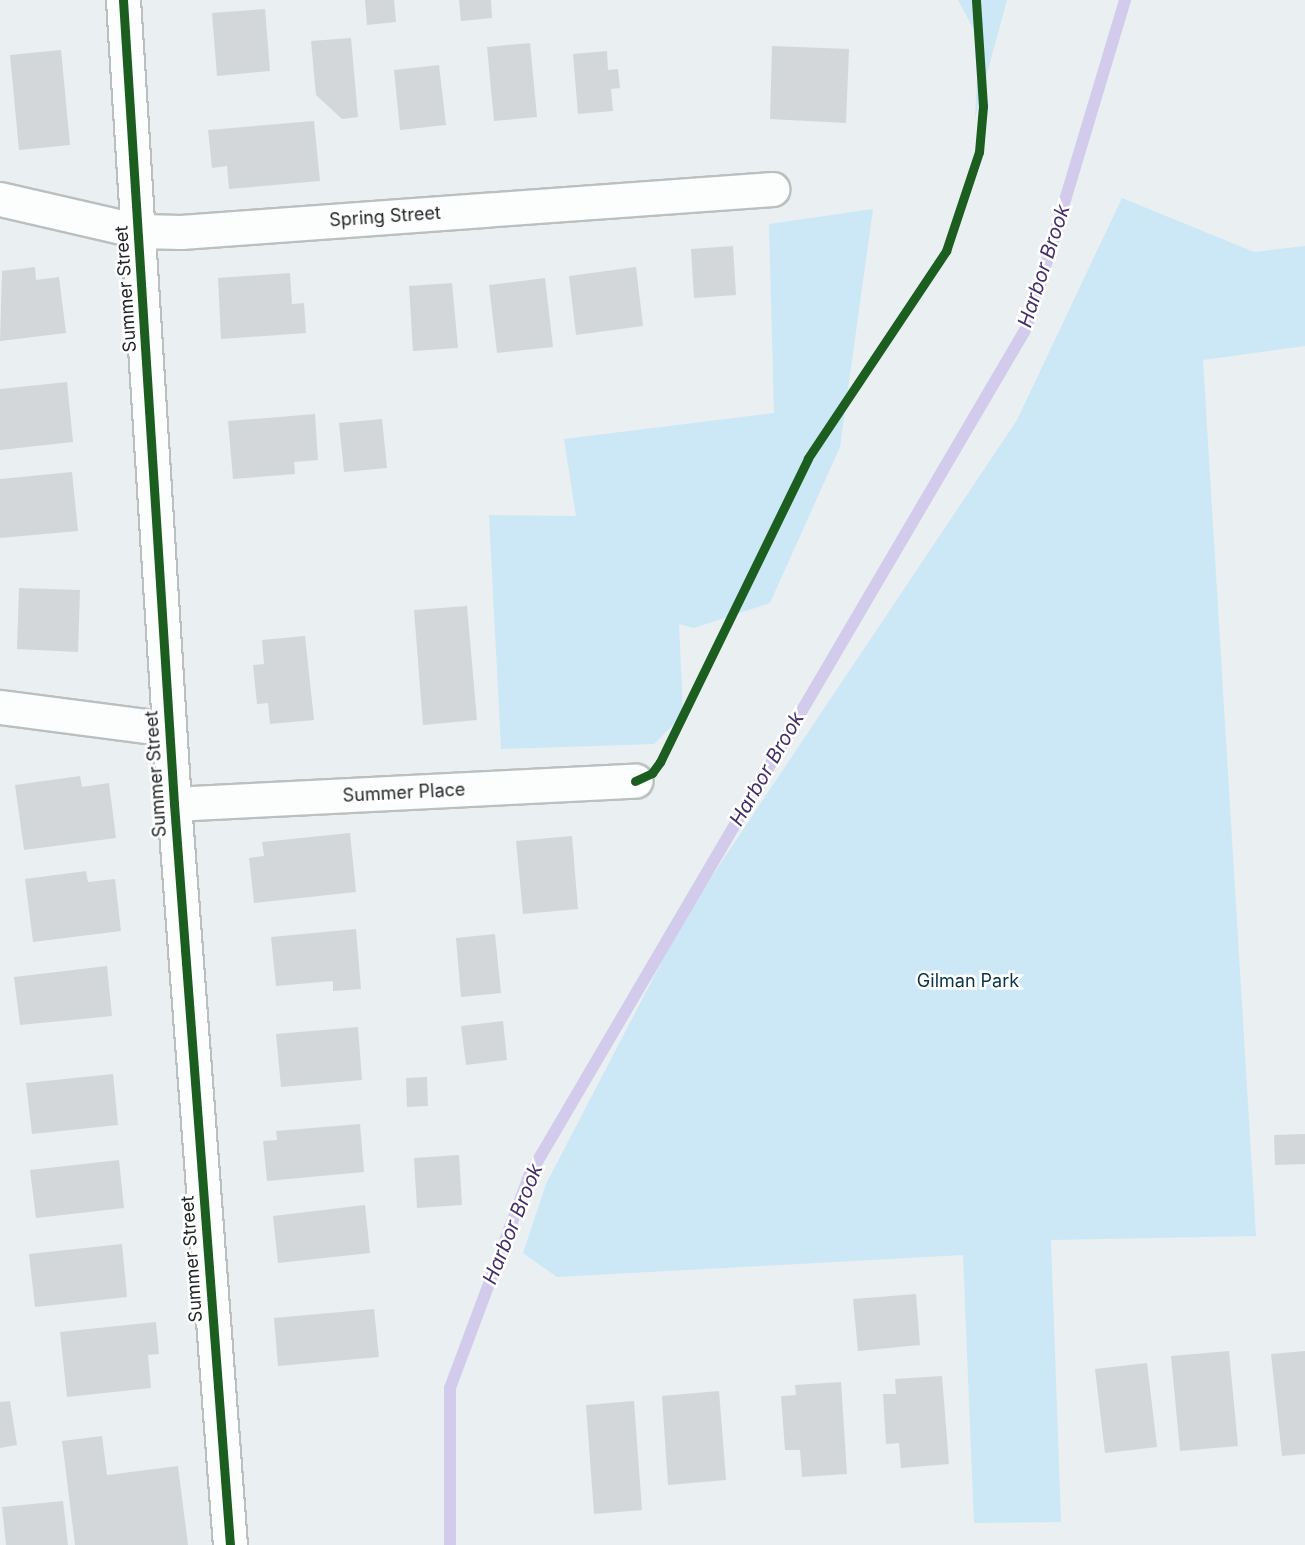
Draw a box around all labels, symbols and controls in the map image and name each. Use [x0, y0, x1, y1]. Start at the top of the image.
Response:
street label: Spring Street [329, 202, 441, 232]
water label: Harbor Brook [1013, 202, 1075, 330]
street label: Summer Street [111, 225, 141, 353]
water label: Harbor Brook [725, 708, 809, 830]
street label: Summer Street [141, 710, 171, 838]
street label: Summer Place [342, 779, 466, 807]
park label: Gilman Park [917, 970, 1019, 992]
water label: Harbor Brook [478, 1160, 548, 1288]
street label: Summer Street [177, 1195, 207, 1323]

